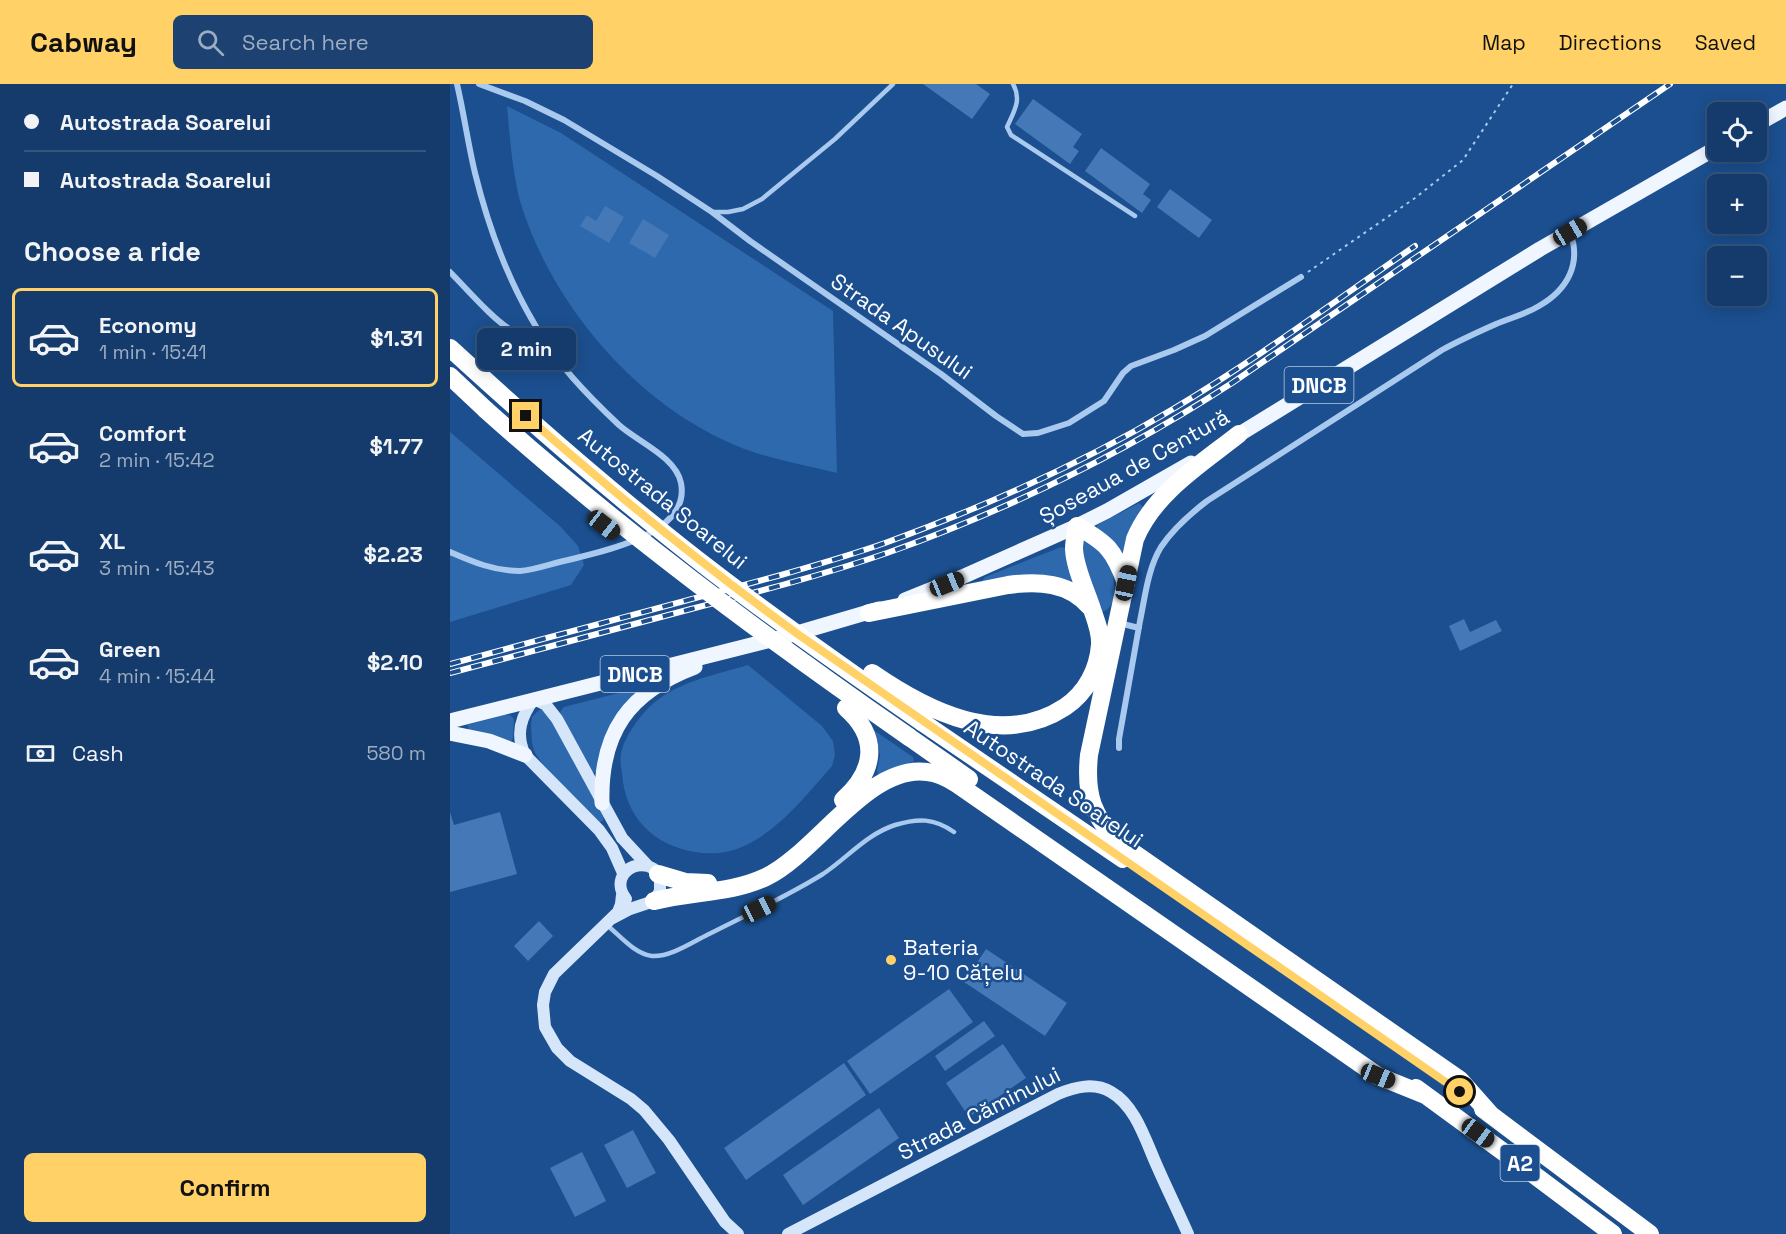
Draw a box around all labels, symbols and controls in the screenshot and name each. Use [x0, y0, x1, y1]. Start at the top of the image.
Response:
search box [173, 15, 593, 69]
text: Cabway [30, 24, 137, 60]
icon: search [194, 26, 227, 59]
text: Search here [242, 28, 369, 56]
text: Map [1482, 29, 1526, 56]
text: Directions [1559, 29, 1662, 56]
text: Saved [1695, 29, 1756, 56]
map controls [1707, 102, 1767, 306]
button: locate [1707, 102, 1767, 162]
text: Autostrada Soarelui [60, 108, 271, 136]
text: Autostrada Soarelui [60, 166, 271, 194]
button: + [1707, 174, 1767, 234]
car [1550, 215, 1590, 249]
text: Choose a ride [24, 234, 201, 269]
button: − [1707, 246, 1767, 306]
street label: Strada Apusului [826, 267, 978, 385]
icon: car [27, 311, 81, 365]
text: Economy [99, 311, 197, 339]
text: $1.31 [370, 324, 423, 352]
callout: 2 min [476, 329, 575, 371]
text: 2 min [501, 336, 552, 362]
text: 1 min · 15:41 [99, 339, 207, 365]
road number: DNCB [1284, 367, 1354, 403]
route end [512, 402, 539, 429]
street label: Șoseaua de Centură [1034, 402, 1234, 530]
icon: car [27, 419, 81, 473]
text: Comfort [99, 419, 187, 447]
street label: Autostrada Soarelui [573, 421, 753, 575]
text: $1.77 [370, 432, 423, 460]
text: 2 min · 15:42 [99, 447, 215, 473]
car [584, 507, 624, 543]
icon: car [27, 527, 81, 581]
text: XL [99, 527, 125, 555]
text: $2.23 [364, 540, 423, 568]
text: 3 min · 15:43 [99, 555, 215, 581]
car [1113, 564, 1139, 602]
car [927, 569, 967, 599]
icon: car [27, 635, 81, 689]
text: Green [99, 635, 161, 663]
text: $2.10 [367, 648, 423, 676]
road number: DNCB [600, 656, 669, 692]
text: 4 min · 15:44 [99, 663, 215, 689]
street label: Autostrada Soarelui [959, 713, 1149, 853]
icon: cash [24, 737, 57, 770]
text: Cash [72, 739, 124, 767]
text: 580 m [366, 740, 426, 766]
car [739, 893, 779, 925]
place label: Bateria 9-10 Cățelu [903, 933, 1023, 986]
marker: Bateria 9-10 Cățelu [884, 953, 898, 967]
street label: Strada Căminului [893, 1060, 1065, 1166]
car [1358, 1061, 1398, 1091]
route start [1446, 1078, 1473, 1105]
car [1458, 1115, 1498, 1151]
road number: A2 [1500, 1145, 1540, 1181]
button: Confirm [24, 1153, 426, 1222]

